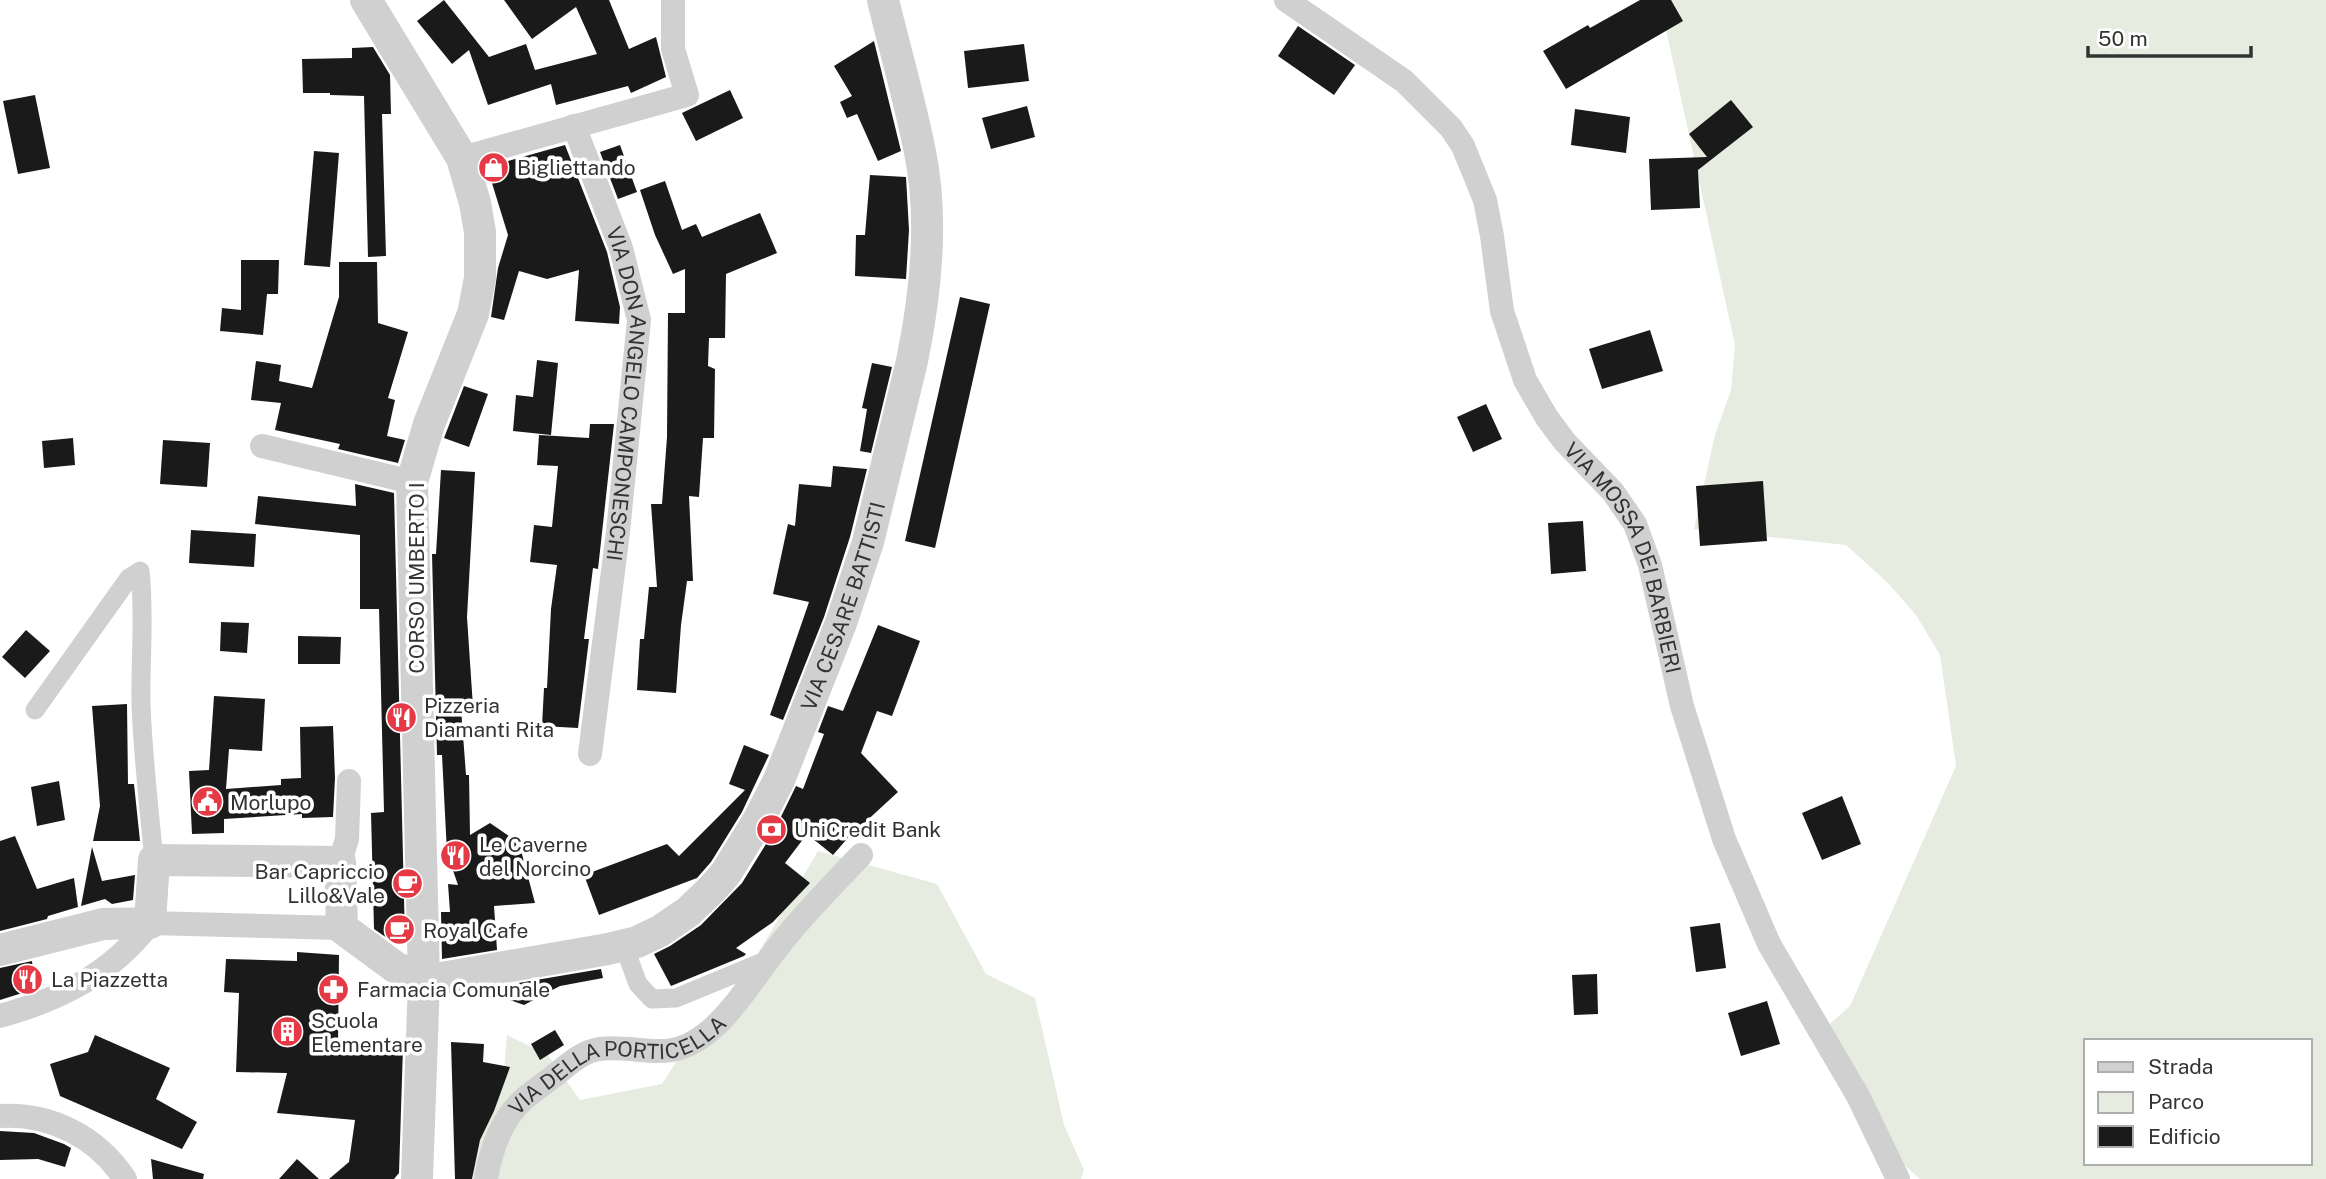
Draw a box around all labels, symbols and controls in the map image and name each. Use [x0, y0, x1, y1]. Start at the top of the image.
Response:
scale bar [2088, 14, 2251, 58]
text: 50 m [2098, 26, 2148, 51]
shop icon: Bigliettando [477, 150, 511, 184]
place label: Bigliettando [517, 155, 636, 180]
text: VIA DON ANGELO CAMPONESCHI [601, 223, 652, 563]
street label: VIA DON ANGELO CAMPONESCHI [598, 227, 624, 565]
street label: VIA MOSSA DEI BARBIERI [1559, 437, 1687, 675]
street label: CORSO UMBERTO I [404, 482, 429, 674]
street label: VIA CESARE BATTISTI [795, 499, 890, 714]
place label: Pizzeria Diamanti Rita [424, 693, 554, 742]
restaurant icon: Pizzeria Diamanti Rita [384, 700, 418, 734]
public building icon: Morlupo [190, 785, 224, 819]
place label: Morlupo [230, 790, 311, 815]
bank icon: UniCredit Bank [754, 812, 788, 846]
place label: UniCredit Bank [794, 817, 941, 842]
place label: Le Caverne del Norcino [479, 832, 591, 881]
restaurant icon: Le Caverne del Norcino [439, 839, 473, 873]
place label: Bar Capriccio Lillo&Vale [254, 859, 385, 908]
cafe icon: Bar Capriccio Lillo&Vale [391, 866, 425, 900]
cafe icon: Royal Cafe [383, 913, 417, 947]
place label: Royal Cafe [423, 918, 528, 943]
restaurant icon: La Piazzetta [11, 962, 45, 996]
place label: La Piazzetta [51, 967, 168, 992]
pharmacy icon: Farmacia Comunale [317, 972, 351, 1006]
place label: Farmacia Comunale [357, 977, 550, 1002]
place label: Scuola Elementare [311, 1008, 423, 1057]
street label: VIA DELLA PORTICELLA [503, 1010, 731, 1119]
building icon: Scuola Elementare [271, 1015, 305, 1049]
legend [2084, 1039, 2312, 1165]
text: Strada [2148, 1054, 2213, 1079]
text: Parco [2148, 1089, 2204, 1114]
text: Edificio [2148, 1124, 2221, 1149]

